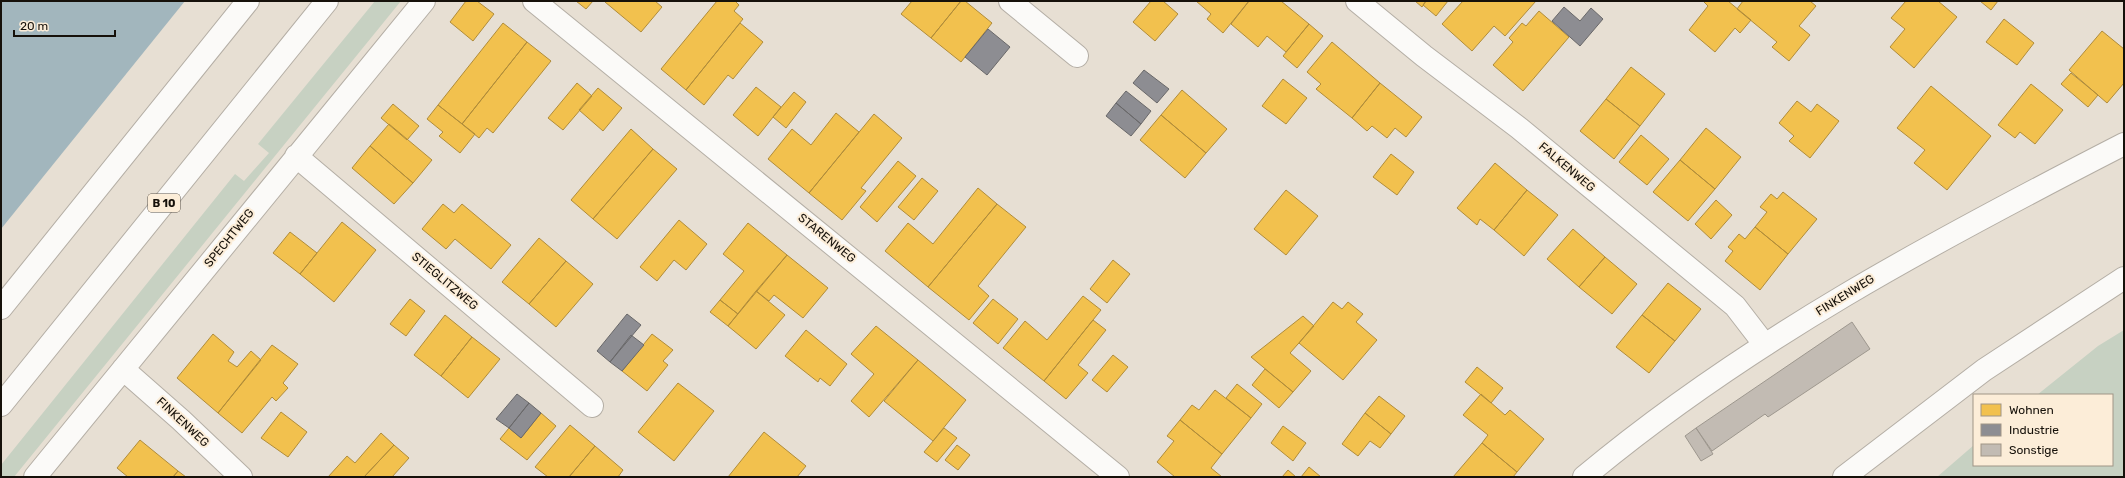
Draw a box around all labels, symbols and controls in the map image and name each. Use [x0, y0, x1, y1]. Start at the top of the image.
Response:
scale bar [14, 12, 115, 38]
text: 20 m [20, 19, 48, 33]
street label: FALKENWEG [1536, 139, 1598, 195]
road number: B 10 [148, 194, 180, 212]
street label: SPECHTWEG [201, 206, 257, 270]
street label: STARENWEG [795, 211, 859, 265]
street label: STIEGLITZWEG [409, 249, 481, 313]
street label: FINKENWEG [1813, 271, 1877, 319]
street label: FINKENWEG [154, 394, 212, 450]
legend [1973, 394, 2113, 466]
text: Wohnen [2009, 403, 2054, 417]
text: Industrie [2009, 423, 2059, 437]
text: Sonstige [2009, 443, 2058, 457]

